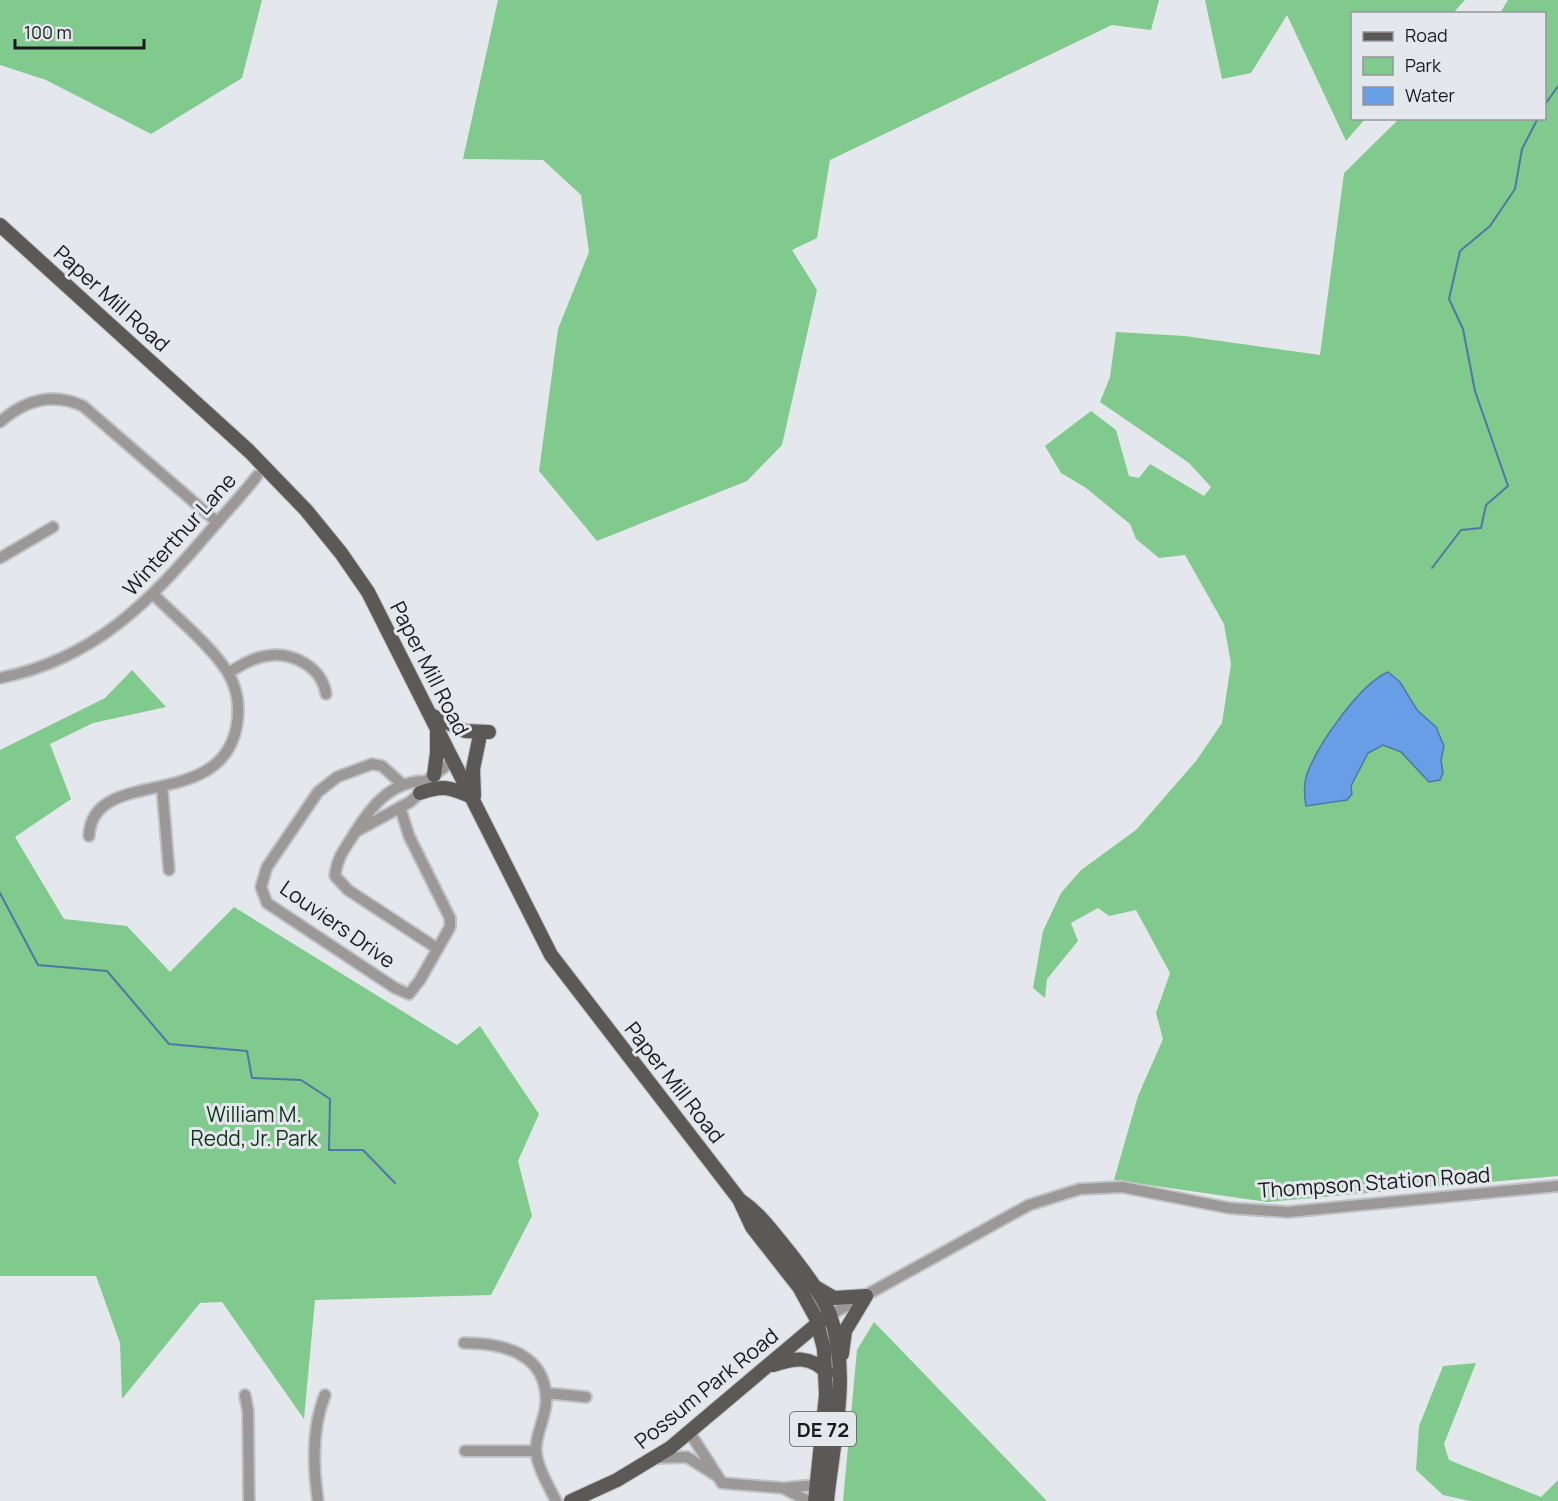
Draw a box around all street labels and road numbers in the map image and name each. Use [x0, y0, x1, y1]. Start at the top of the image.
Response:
street label: Paper Mill Road [48, 239, 176, 357]
street label: Winterthur Lane [116, 466, 242, 602]
street label: Paper Mill Road [384, 596, 476, 740]
street label: Louviers Drive [275, 874, 401, 974]
street label: Paper Mill Road [619, 1016, 731, 1148]
street label: Thompson Station Road [1257, 1160, 1491, 1204]
street label: Possum Park Road [628, 1321, 784, 1455]
road number: DE 72 [790, 1412, 856, 1446]

